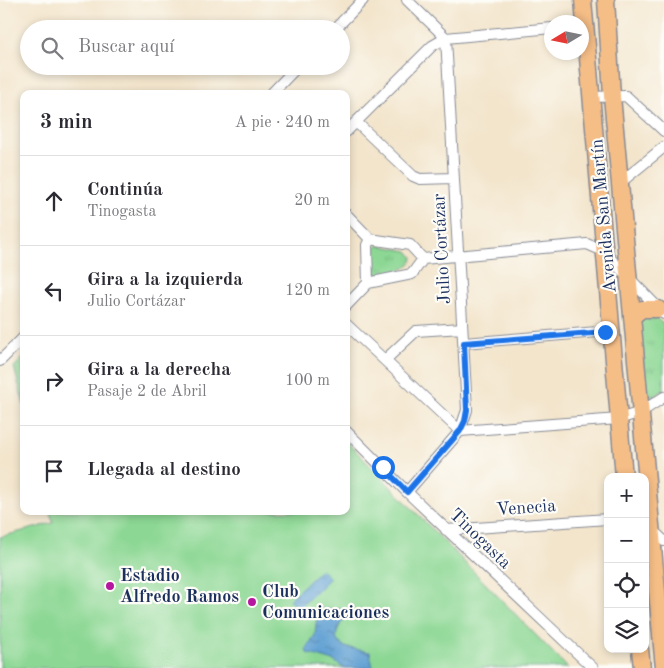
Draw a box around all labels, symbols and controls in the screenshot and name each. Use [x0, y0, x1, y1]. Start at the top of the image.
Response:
north arrow [544, 15, 589, 60]
search box [20, 20, 350, 75]
icon: search [38, 34, 66, 62]
text: Buscar aquí [78, 38, 174, 57]
text: 3 min [40, 112, 93, 133]
text: A pie · 240 m [235, 115, 330, 131]
street label: Avenida San Martín [588, 138, 620, 294]
text: Continúa [87, 181, 163, 200]
icon: ahead [40, 187, 68, 215]
text: 20 m [294, 193, 330, 209]
street label: Julio Cortázar [430, 193, 454, 305]
text: Tinogasta [87, 204, 156, 220]
text: Gira a la izquierda [87, 271, 243, 290]
icon: left [40, 277, 68, 305]
text: 120 m [285, 283, 330, 299]
text: Julio Cortázar [87, 294, 185, 310]
route end [594, 321, 617, 344]
text: Gira a la derecha [87, 361, 231, 380]
icon: right [40, 367, 68, 395]
text: 100 m [285, 373, 330, 389]
text: Pasaje 2 de Abril [87, 384, 206, 400]
route start [372, 456, 395, 479]
icon: arrive [40, 457, 68, 485]
text: Llegada al destino [87, 461, 241, 480]
map controls [604, 473, 649, 653]
button: + [604, 473, 649, 518]
street label: Venecia [495, 497, 557, 519]
street label: Tinogasta [446, 505, 514, 573]
button: − [604, 518, 649, 563]
button: locate [604, 563, 649, 608]
place label: Estadio Alfredo Ramos [120, 567, 239, 606]
marker: Estadio Alfredo Ramos [104, 580, 116, 592]
place label: Club Comunicaciones [262, 583, 389, 622]
marker: Club Comunicaciones [246, 596, 258, 608]
button: layers [604, 608, 649, 653]

